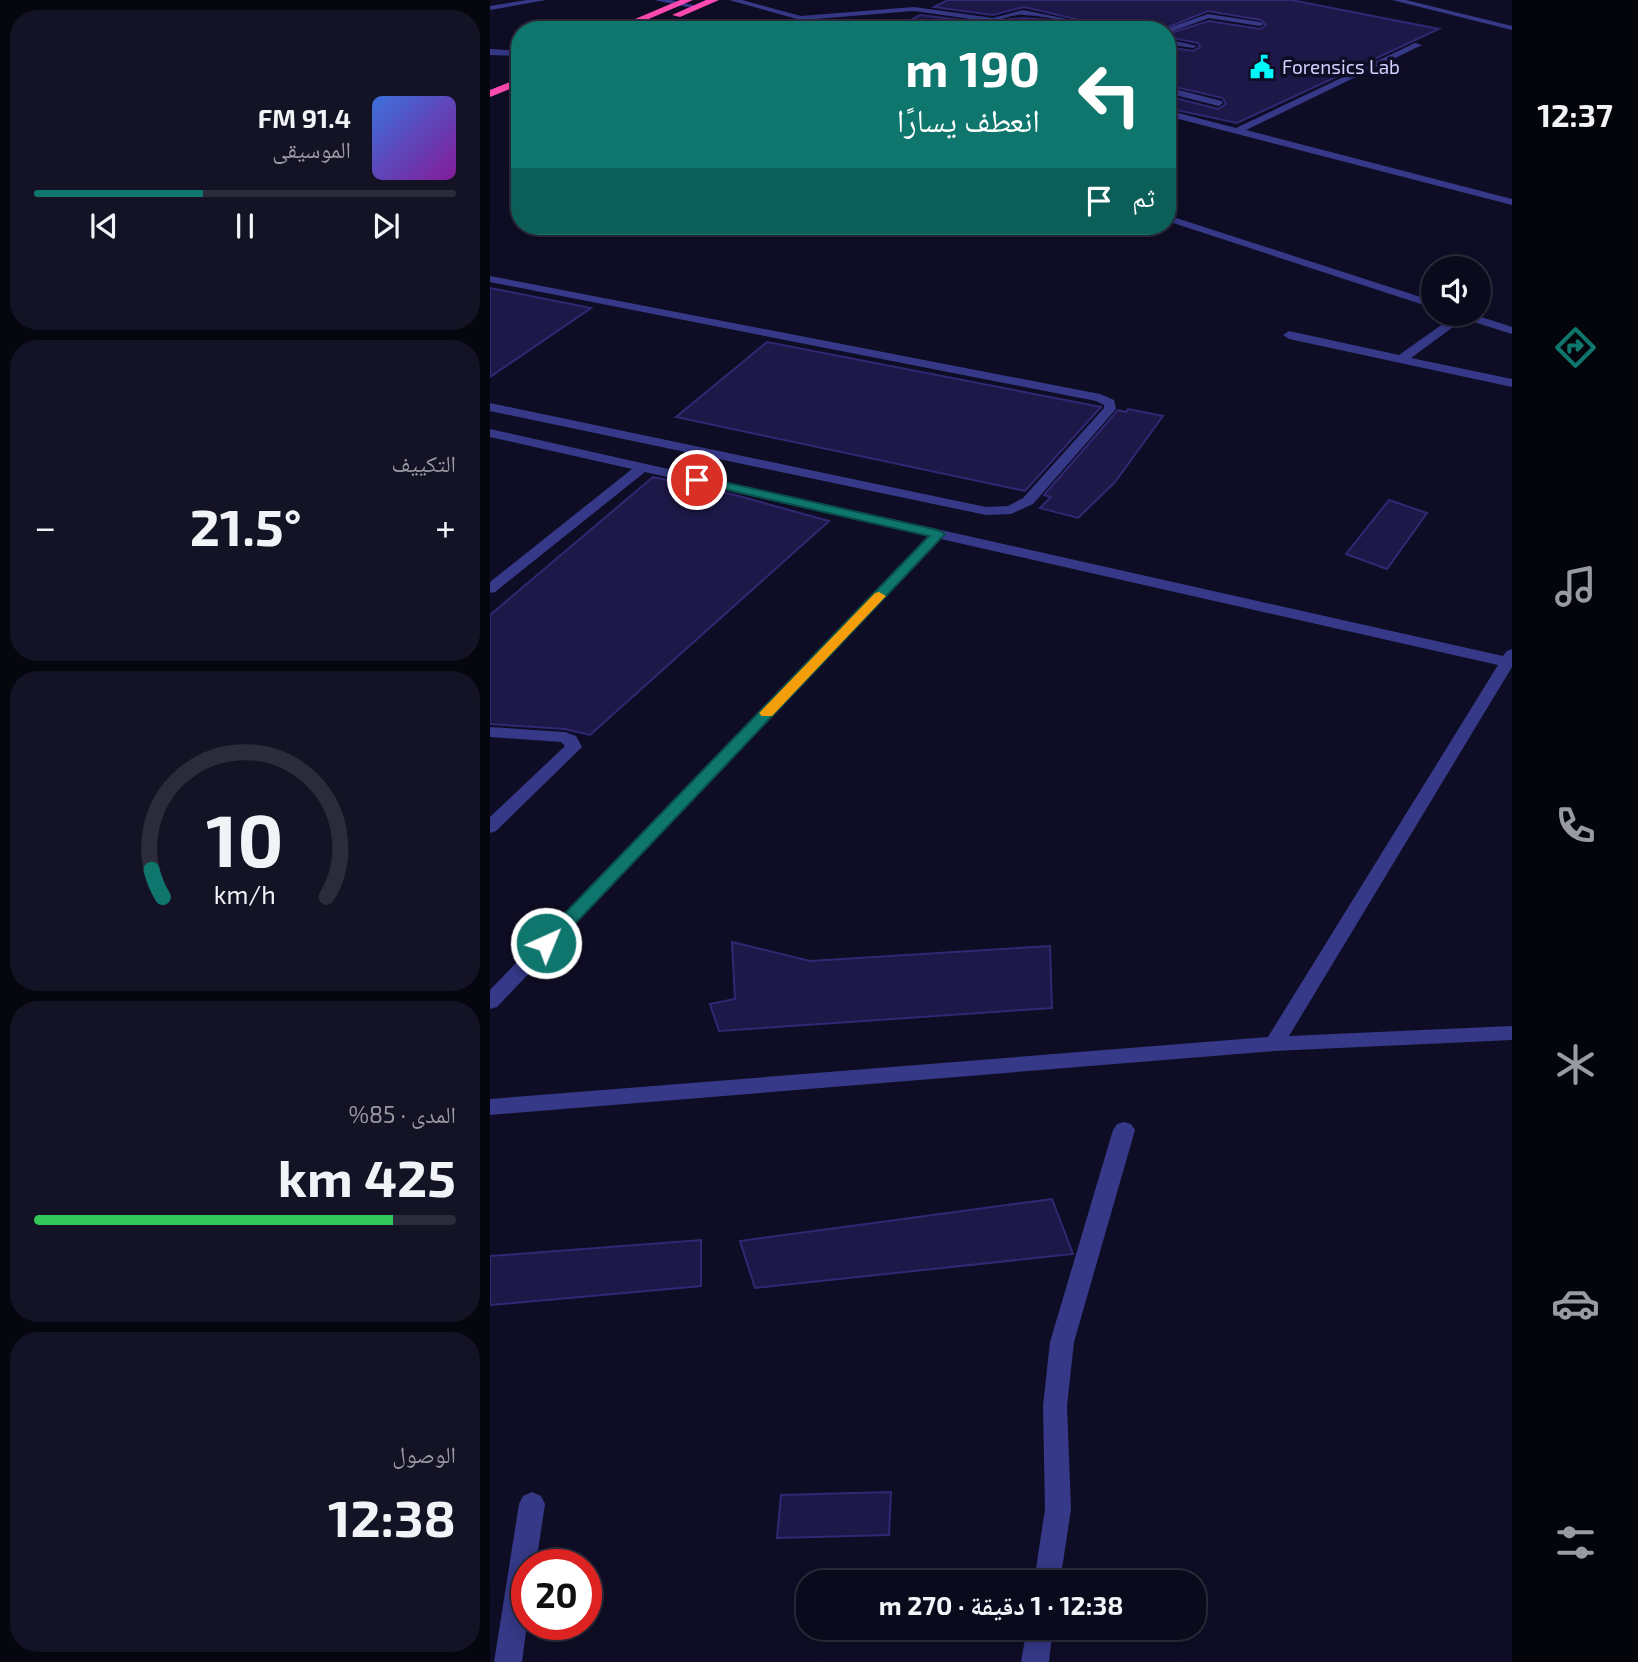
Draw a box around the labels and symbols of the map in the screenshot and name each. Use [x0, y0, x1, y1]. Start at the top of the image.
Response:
public building icon: Forensics Lab [1248, 53, 1276, 81]
place label: Forensics Lab [1282, 55, 1400, 78]
pin [667, 450, 727, 510]
position arrow [509, 906, 583, 980]
speed limit sign: 20 [511, 1549, 602, 1640]

